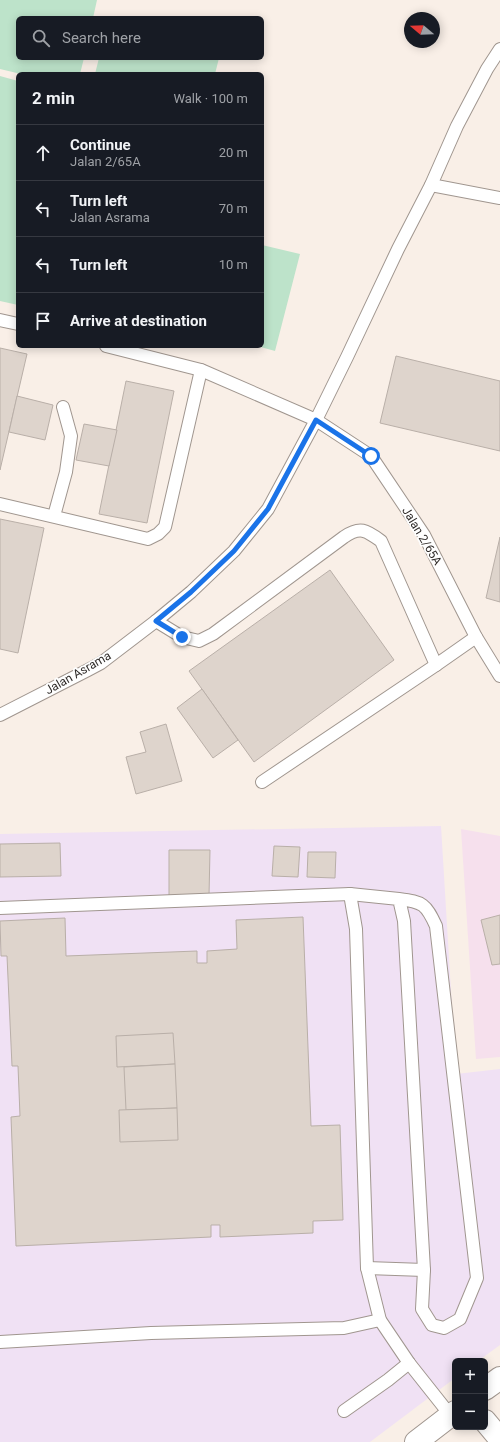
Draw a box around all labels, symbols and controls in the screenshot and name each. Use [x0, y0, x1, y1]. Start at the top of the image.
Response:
north arrow [404, 12, 440, 48]
search box [16, 16, 264, 60]
icon: search [30, 27, 52, 49]
text: Search here [62, 29, 141, 47]
text: 2 min [32, 88, 75, 108]
text: Walk · 100 m [173, 91, 248, 106]
text: Continue [70, 136, 131, 154]
icon: ahead [32, 142, 54, 164]
text: 20 m [219, 145, 248, 160]
text: Jalan 2/65A [70, 154, 141, 169]
text: Turn left [70, 192, 127, 210]
icon: left [32, 198, 54, 220]
text: 70 m [219, 201, 248, 216]
text: Jalan Asrama [70, 210, 150, 225]
icon: left [32, 254, 54, 276]
text: Turn left [70, 256, 127, 274]
text: 10 m [219, 257, 248, 272]
icon: arrive [32, 310, 54, 332]
text: Arrive at destination [70, 312, 207, 330]
route start [362, 447, 380, 465]
street label: Jalan 2/65A [399, 504, 445, 568]
route end [173, 628, 191, 646]
street label: Jalan Asrama [43, 649, 113, 697]
map controls [452, 1358, 488, 1430]
button: + [452, 1358, 488, 1394]
button: − [452, 1394, 488, 1430]

